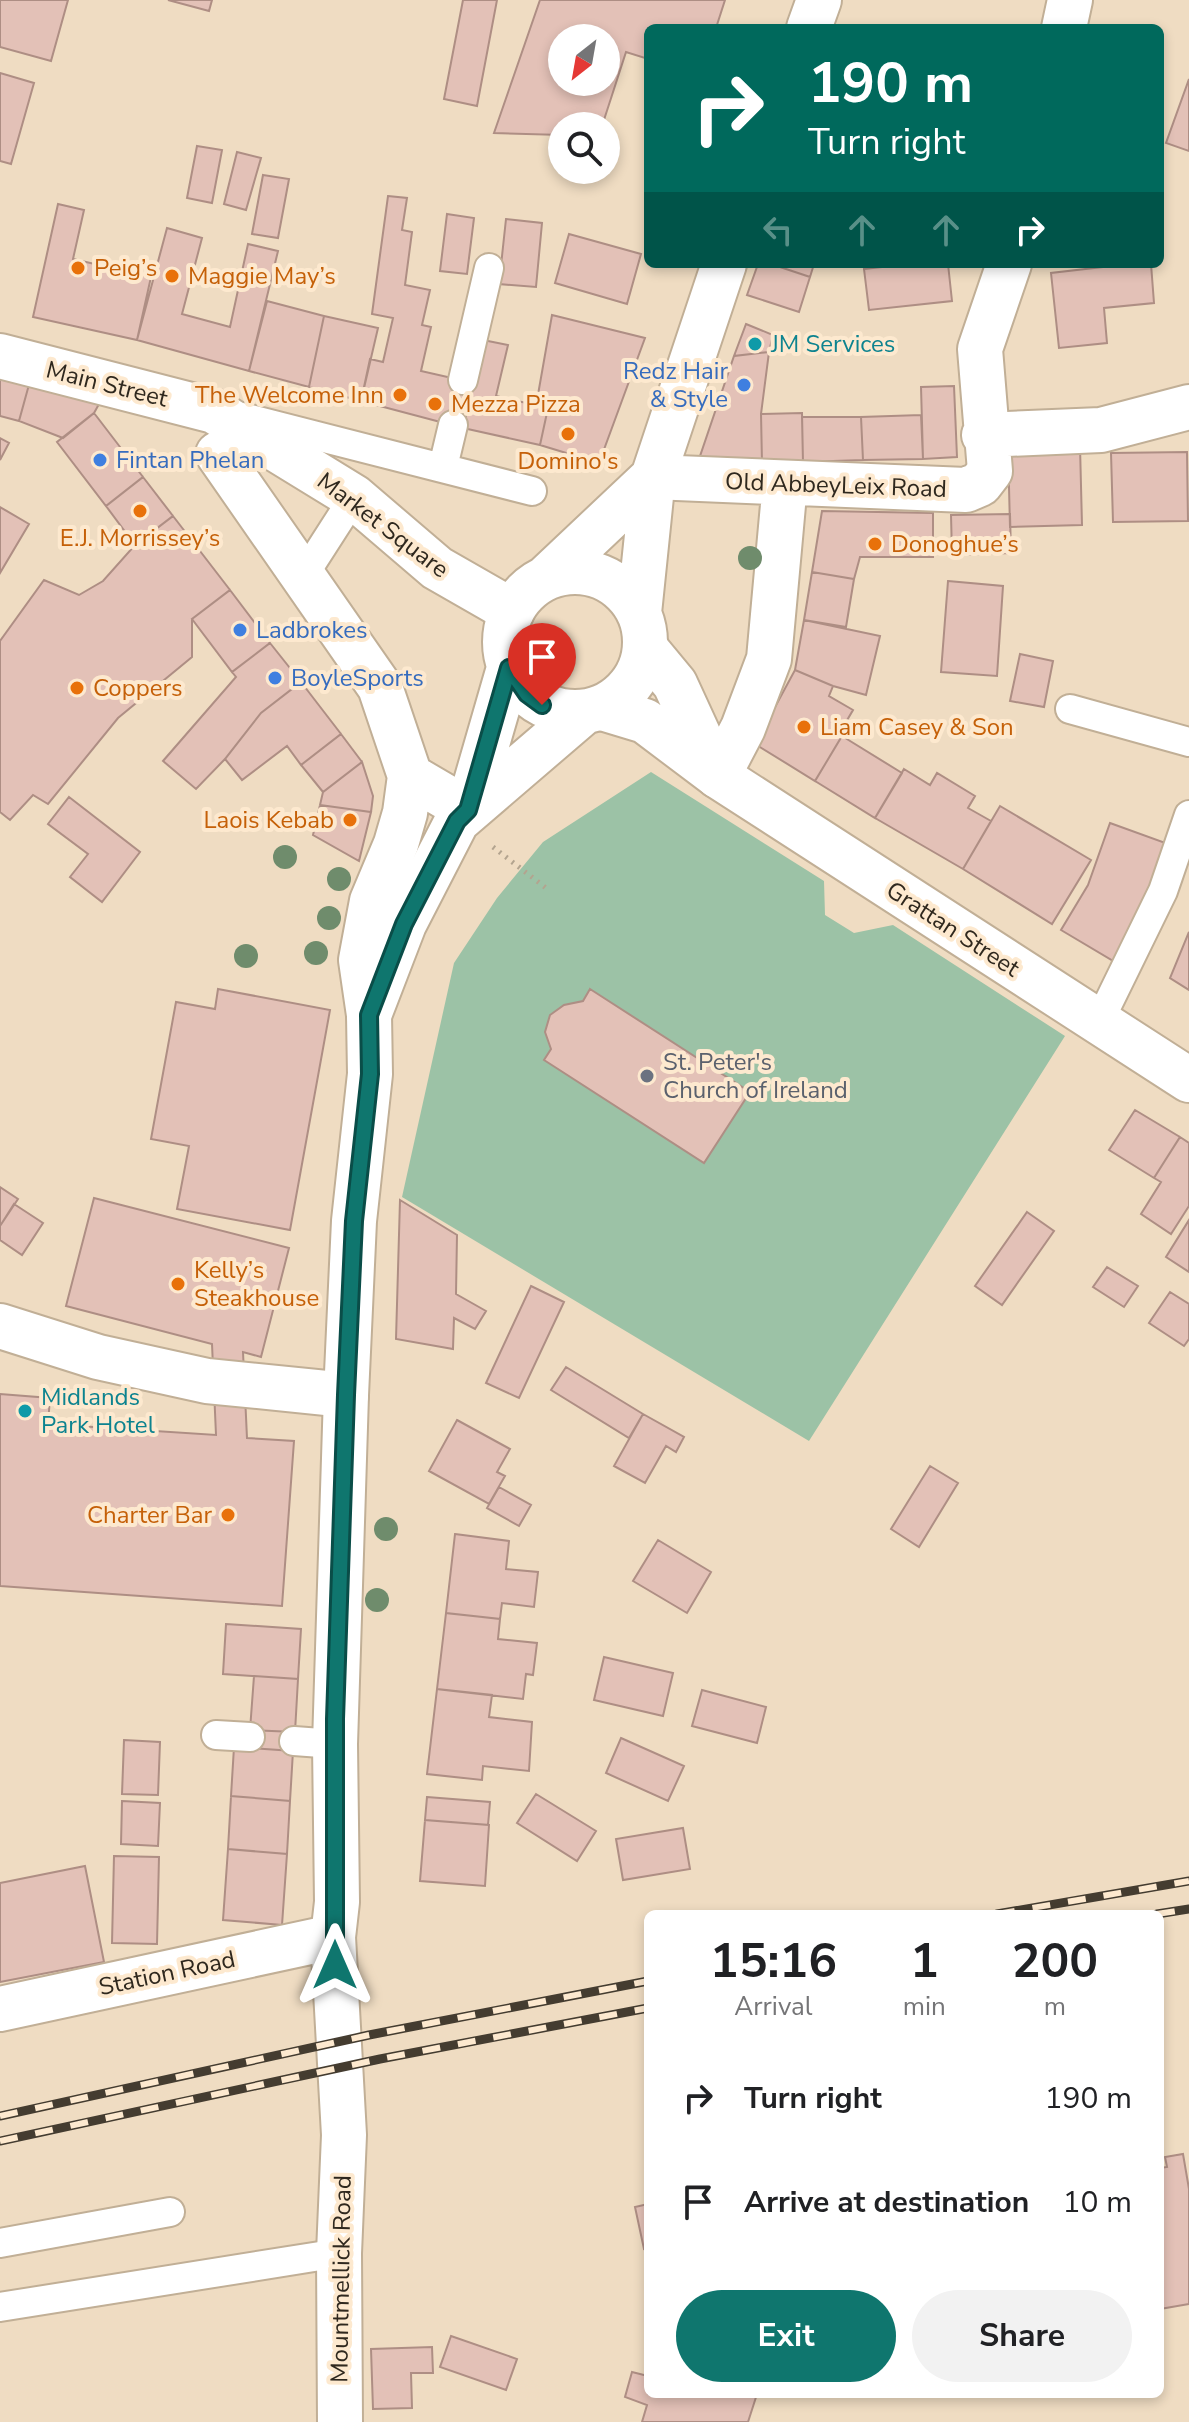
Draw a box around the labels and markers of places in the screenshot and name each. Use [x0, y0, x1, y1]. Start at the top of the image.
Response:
place label: Peig’s [94, 252, 157, 284]
marker: Peig’s [69, 259, 87, 277]
place label: Maggie May’s [188, 260, 336, 292]
marker: Maggie May’s [163, 267, 181, 285]
place label: JM Services [770, 328, 895, 360]
marker: JM Services [746, 335, 764, 353]
place label: Redz Hair & Style [623, 355, 728, 415]
marker: Redz Hair & Style [735, 376, 753, 394]
place label: The Welcome Inn [195, 379, 384, 411]
marker: The Welcome Inn [391, 386, 409, 404]
place label: Mezza Pizza [451, 388, 581, 420]
marker: Mezza Pizza [426, 395, 444, 413]
marker: Domino's [559, 425, 577, 443]
place label: Fintan Phelan [116, 444, 264, 476]
place label: Domino's [517, 445, 619, 477]
marker: Fintan Phelan [91, 451, 109, 469]
marker: E.J. Morrissey’s [131, 502, 149, 520]
place label: E.J. Morrissey’s [60, 522, 220, 554]
place label: Donoghue’s [891, 528, 1019, 560]
marker: Donoghue’s [866, 535, 884, 553]
place label: Ladbrokes [256, 614, 368, 646]
marker: Ladbrokes [231, 621, 249, 639]
pin [508, 623, 576, 705]
place label: BoyleSports [291, 662, 424, 694]
marker: BoyleSports [266, 669, 284, 687]
place label: Coppers [93, 672, 182, 704]
marker: Coppers [68, 679, 86, 697]
place label: Liam Casey & Son [820, 711, 1014, 743]
marker: Liam Casey & Son [795, 718, 813, 736]
place label: Laois Kebab [203, 804, 334, 836]
marker: Laois Kebab [341, 811, 359, 829]
place label: St. Peter's Church of Ireland [663, 1046, 848, 1106]
marker: St. Peter's Church of Ireland [638, 1067, 656, 1085]
place label: Kelly’s Steakhouse [194, 1254, 319, 1314]
marker: Kelly’s Steakhouse [169, 1275, 187, 1293]
place label: Midlands Park Hotel [41, 1381, 155, 1441]
marker: Midlands Park Hotel [16, 1402, 34, 1420]
place label: Charter Bar [87, 1499, 212, 1531]
marker: Charter Bar [219, 1506, 237, 1524]

